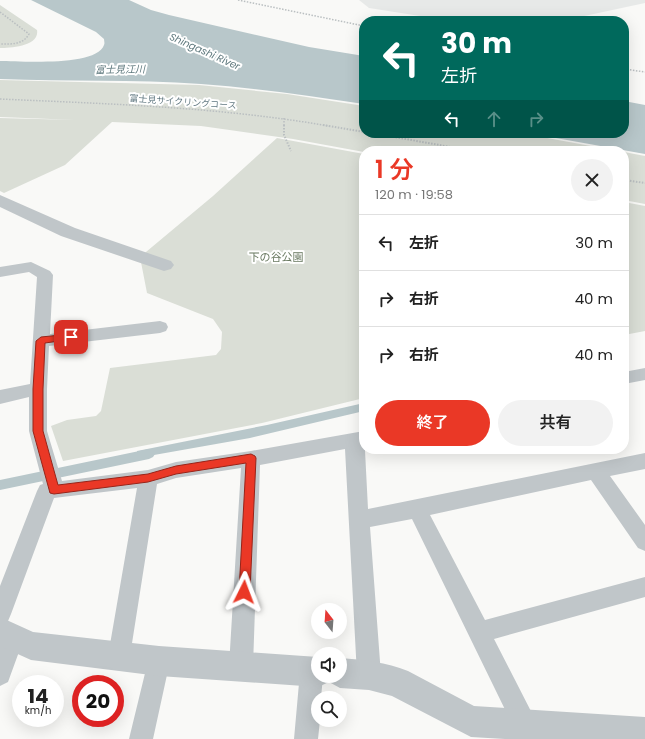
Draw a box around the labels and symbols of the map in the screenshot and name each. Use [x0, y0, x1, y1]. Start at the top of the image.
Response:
water label: Shingashi River [167, 29, 243, 74]
water label: 富士見江川 [95, 62, 146, 77]
street label: 富士見サイクリングコース [129, 92, 237, 112]
park label: 下の谷公園 [249, 249, 304, 265]
pin [54, 320, 88, 354]
position arrow [223, 571, 265, 613]
north arrow [311, 603, 347, 639]
speed limit sign: 20 [72, 675, 124, 727]

